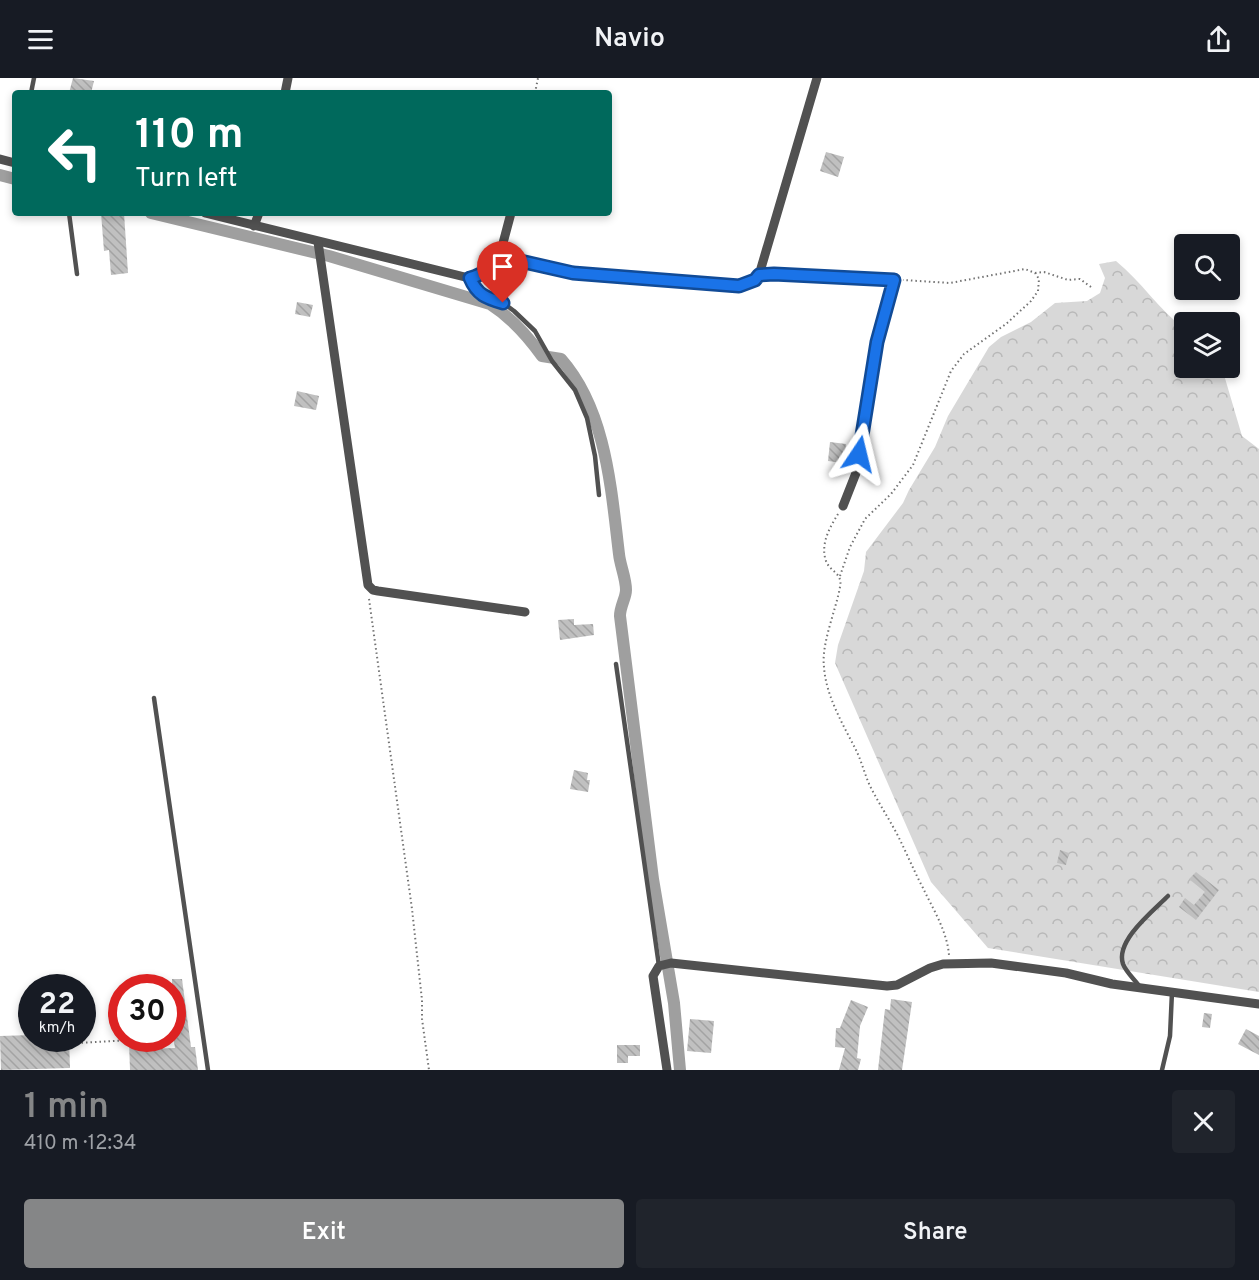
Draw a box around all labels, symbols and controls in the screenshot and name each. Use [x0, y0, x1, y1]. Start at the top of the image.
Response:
text: Navio [594, 22, 665, 56]
icon: menu [24, 23, 57, 56]
icon: share [1202, 23, 1235, 56]
text: 110 m [135, 110, 244, 163]
icon: left [36, 114, 114, 192]
text: Turn left [135, 162, 237, 196]
map controls [1174, 234, 1240, 378]
button: search [1174, 234, 1240, 300]
pin [477, 241, 528, 303]
icon: arrive [486, 250, 519, 283]
button: layers [1174, 312, 1240, 378]
position arrow [827, 422, 891, 486]
speed limit sign: 30 [108, 974, 186, 1052]
text: 22 [39, 987, 75, 1024]
text: km/h [39, 1019, 75, 1038]
text: 1 min [24, 1085, 109, 1131]
button: close [1172, 1090, 1235, 1153]
text: 410 m · 12:34 [24, 1131, 136, 1157]
button: Exit [24, 1199, 624, 1268]
button: Share [636, 1199, 1235, 1268]

